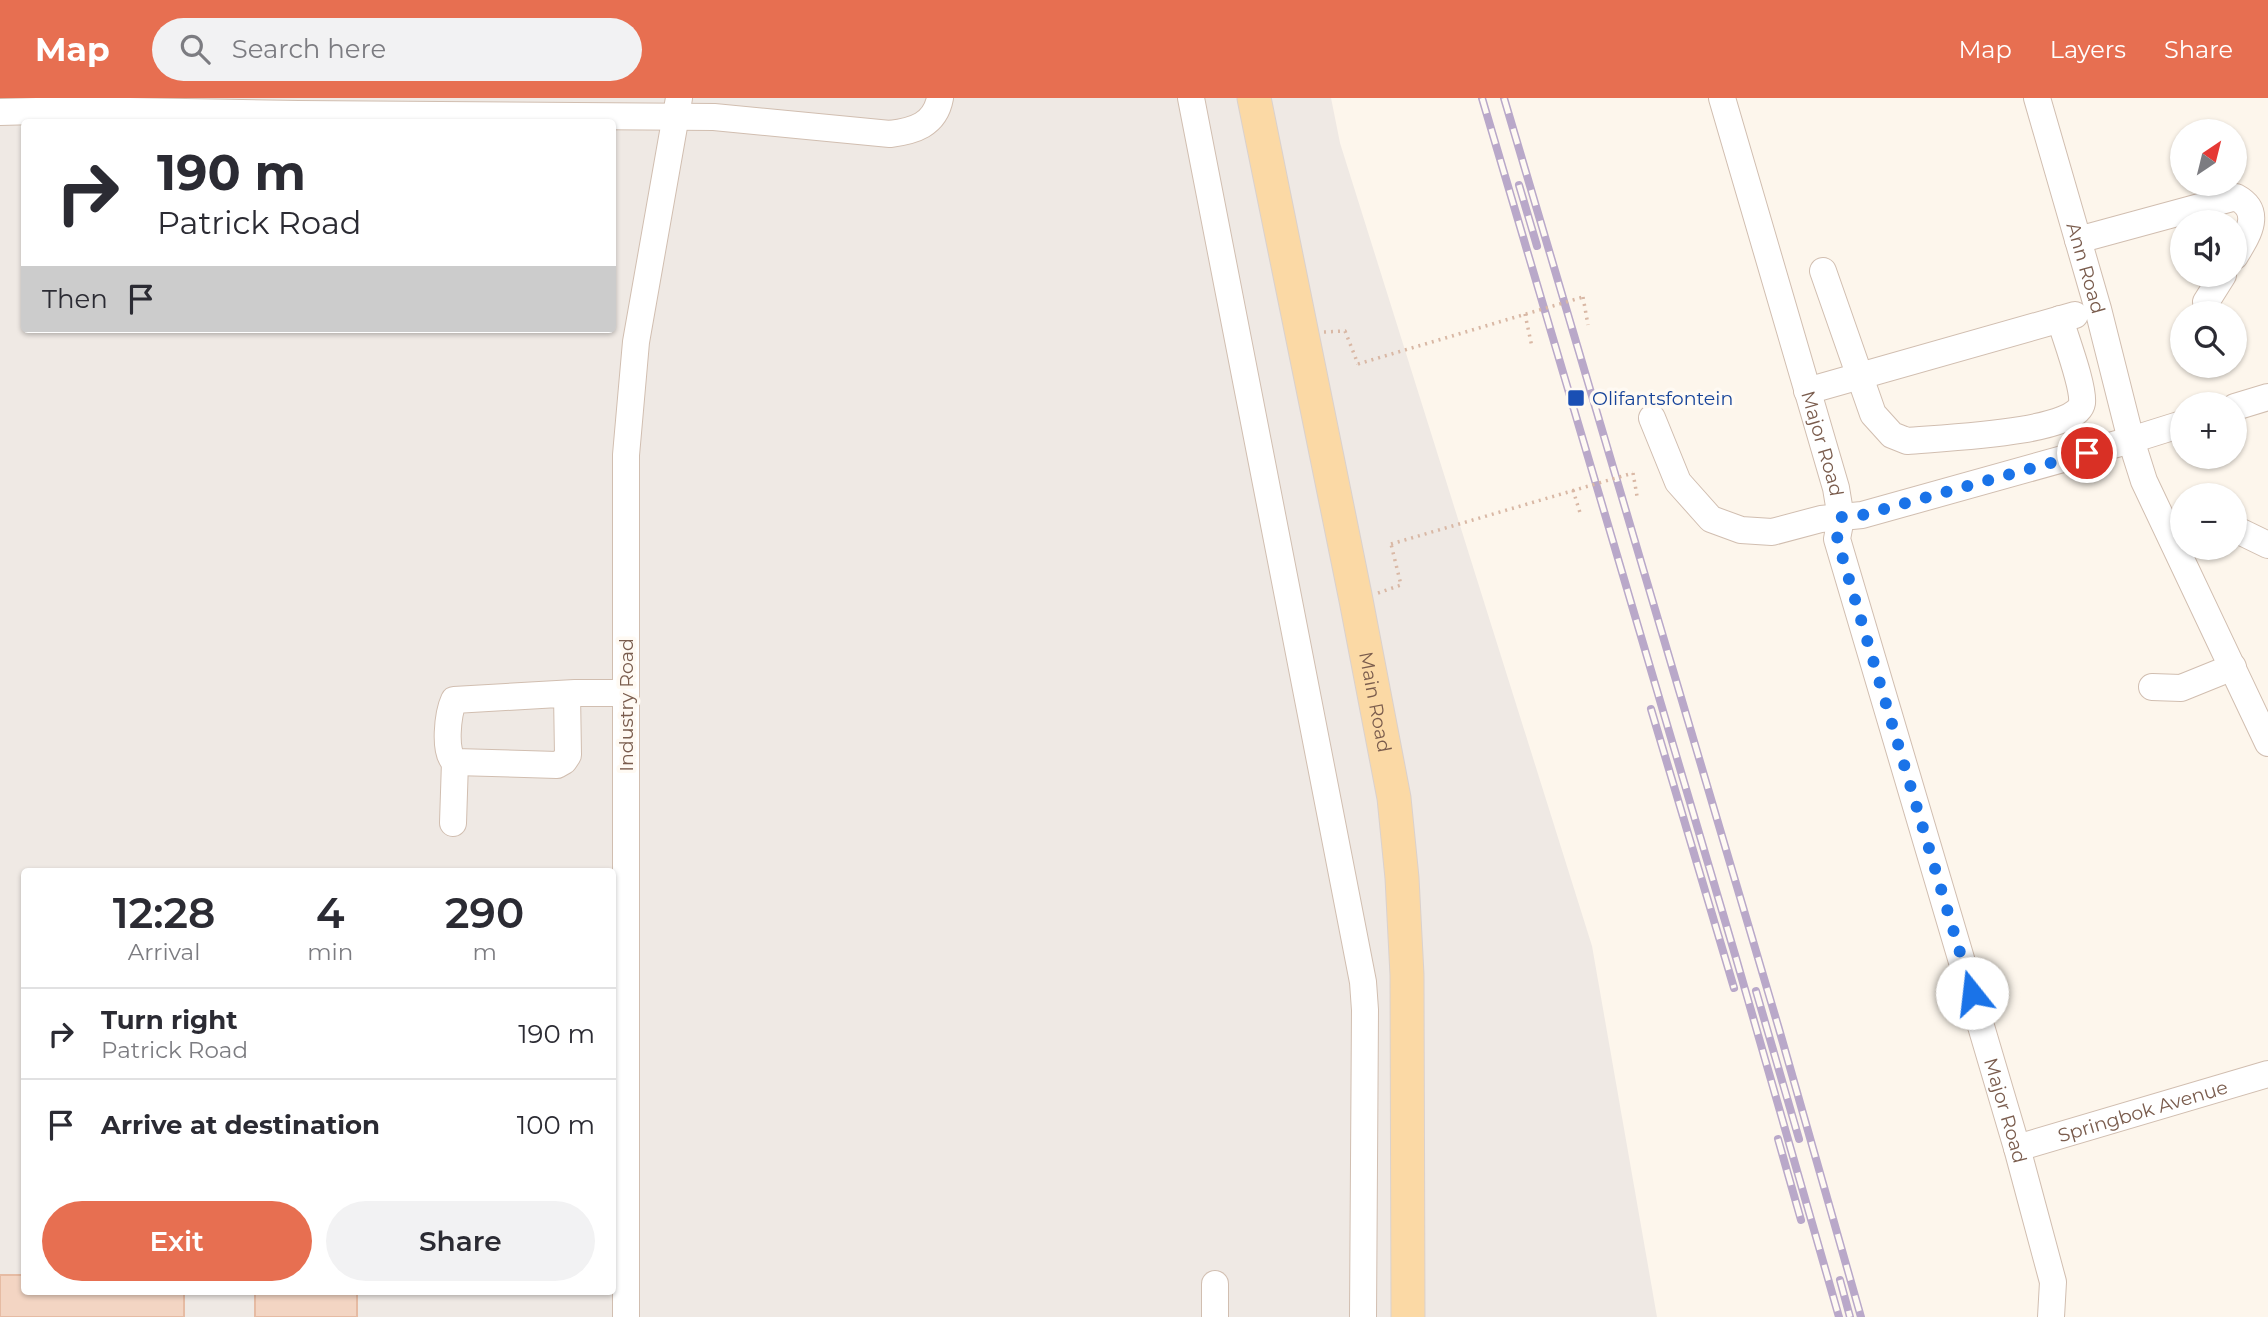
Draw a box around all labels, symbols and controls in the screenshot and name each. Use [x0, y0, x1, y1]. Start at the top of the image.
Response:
search box [152, 18, 642, 81]
text: Map [35, 29, 110, 69]
icon: search [176, 30, 214, 68]
text: Search here [232, 33, 386, 65]
text: Map [1958, 35, 2012, 64]
text: Layers [2050, 35, 2126, 64]
text: Share [2164, 35, 2233, 64]
north arrow [2170, 119, 2247, 196]
map controls [2170, 119, 2247, 560]
text: 190 m [157, 143, 306, 202]
icon: right [42, 147, 133, 238]
text: Patrick Road [157, 203, 362, 242]
button: sound [2170, 210, 2247, 287]
street label: Ann Road [2062, 220, 2110, 316]
icon: arrive [122, 280, 160, 318]
text: Then [42, 283, 108, 315]
button: search [2170, 301, 2247, 378]
place label: Olifantsfontein [1592, 387, 1733, 410]
marker: Olifantsfontein [1566, 388, 1586, 408]
street label: Major Road [1797, 388, 1849, 498]
button: + [2170, 392, 2247, 469]
pin [2057, 423, 2117, 483]
icon: arrive [2068, 434, 2106, 472]
button: − [2170, 483, 2247, 560]
street label: Industry Road [615, 638, 638, 772]
street label: Main Road [1355, 650, 1396, 754]
text: 12:28 [113, 887, 215, 939]
text: 4 [316, 887, 344, 939]
text: 290 [445, 887, 524, 939]
text: Arrival [128, 938, 200, 966]
text: min [307, 938, 353, 966]
text: m [472, 938, 497, 966]
position arrow [1935, 956, 2009, 1030]
text: Turn right [101, 1004, 237, 1036]
icon: right [42, 1015, 80, 1053]
text: 190 m [518, 1018, 595, 1050]
text: Patrick Road [101, 1036, 248, 1064]
street label: Major Road [1979, 1055, 2032, 1166]
street label: Springbok Avenue [2055, 1075, 2230, 1147]
icon: arrive [42, 1106, 80, 1144]
text: Arrive at destination [101, 1109, 380, 1141]
text: 100 m [517, 1109, 595, 1141]
button: Exit [42, 1201, 312, 1281]
button: Share [326, 1201, 595, 1281]

